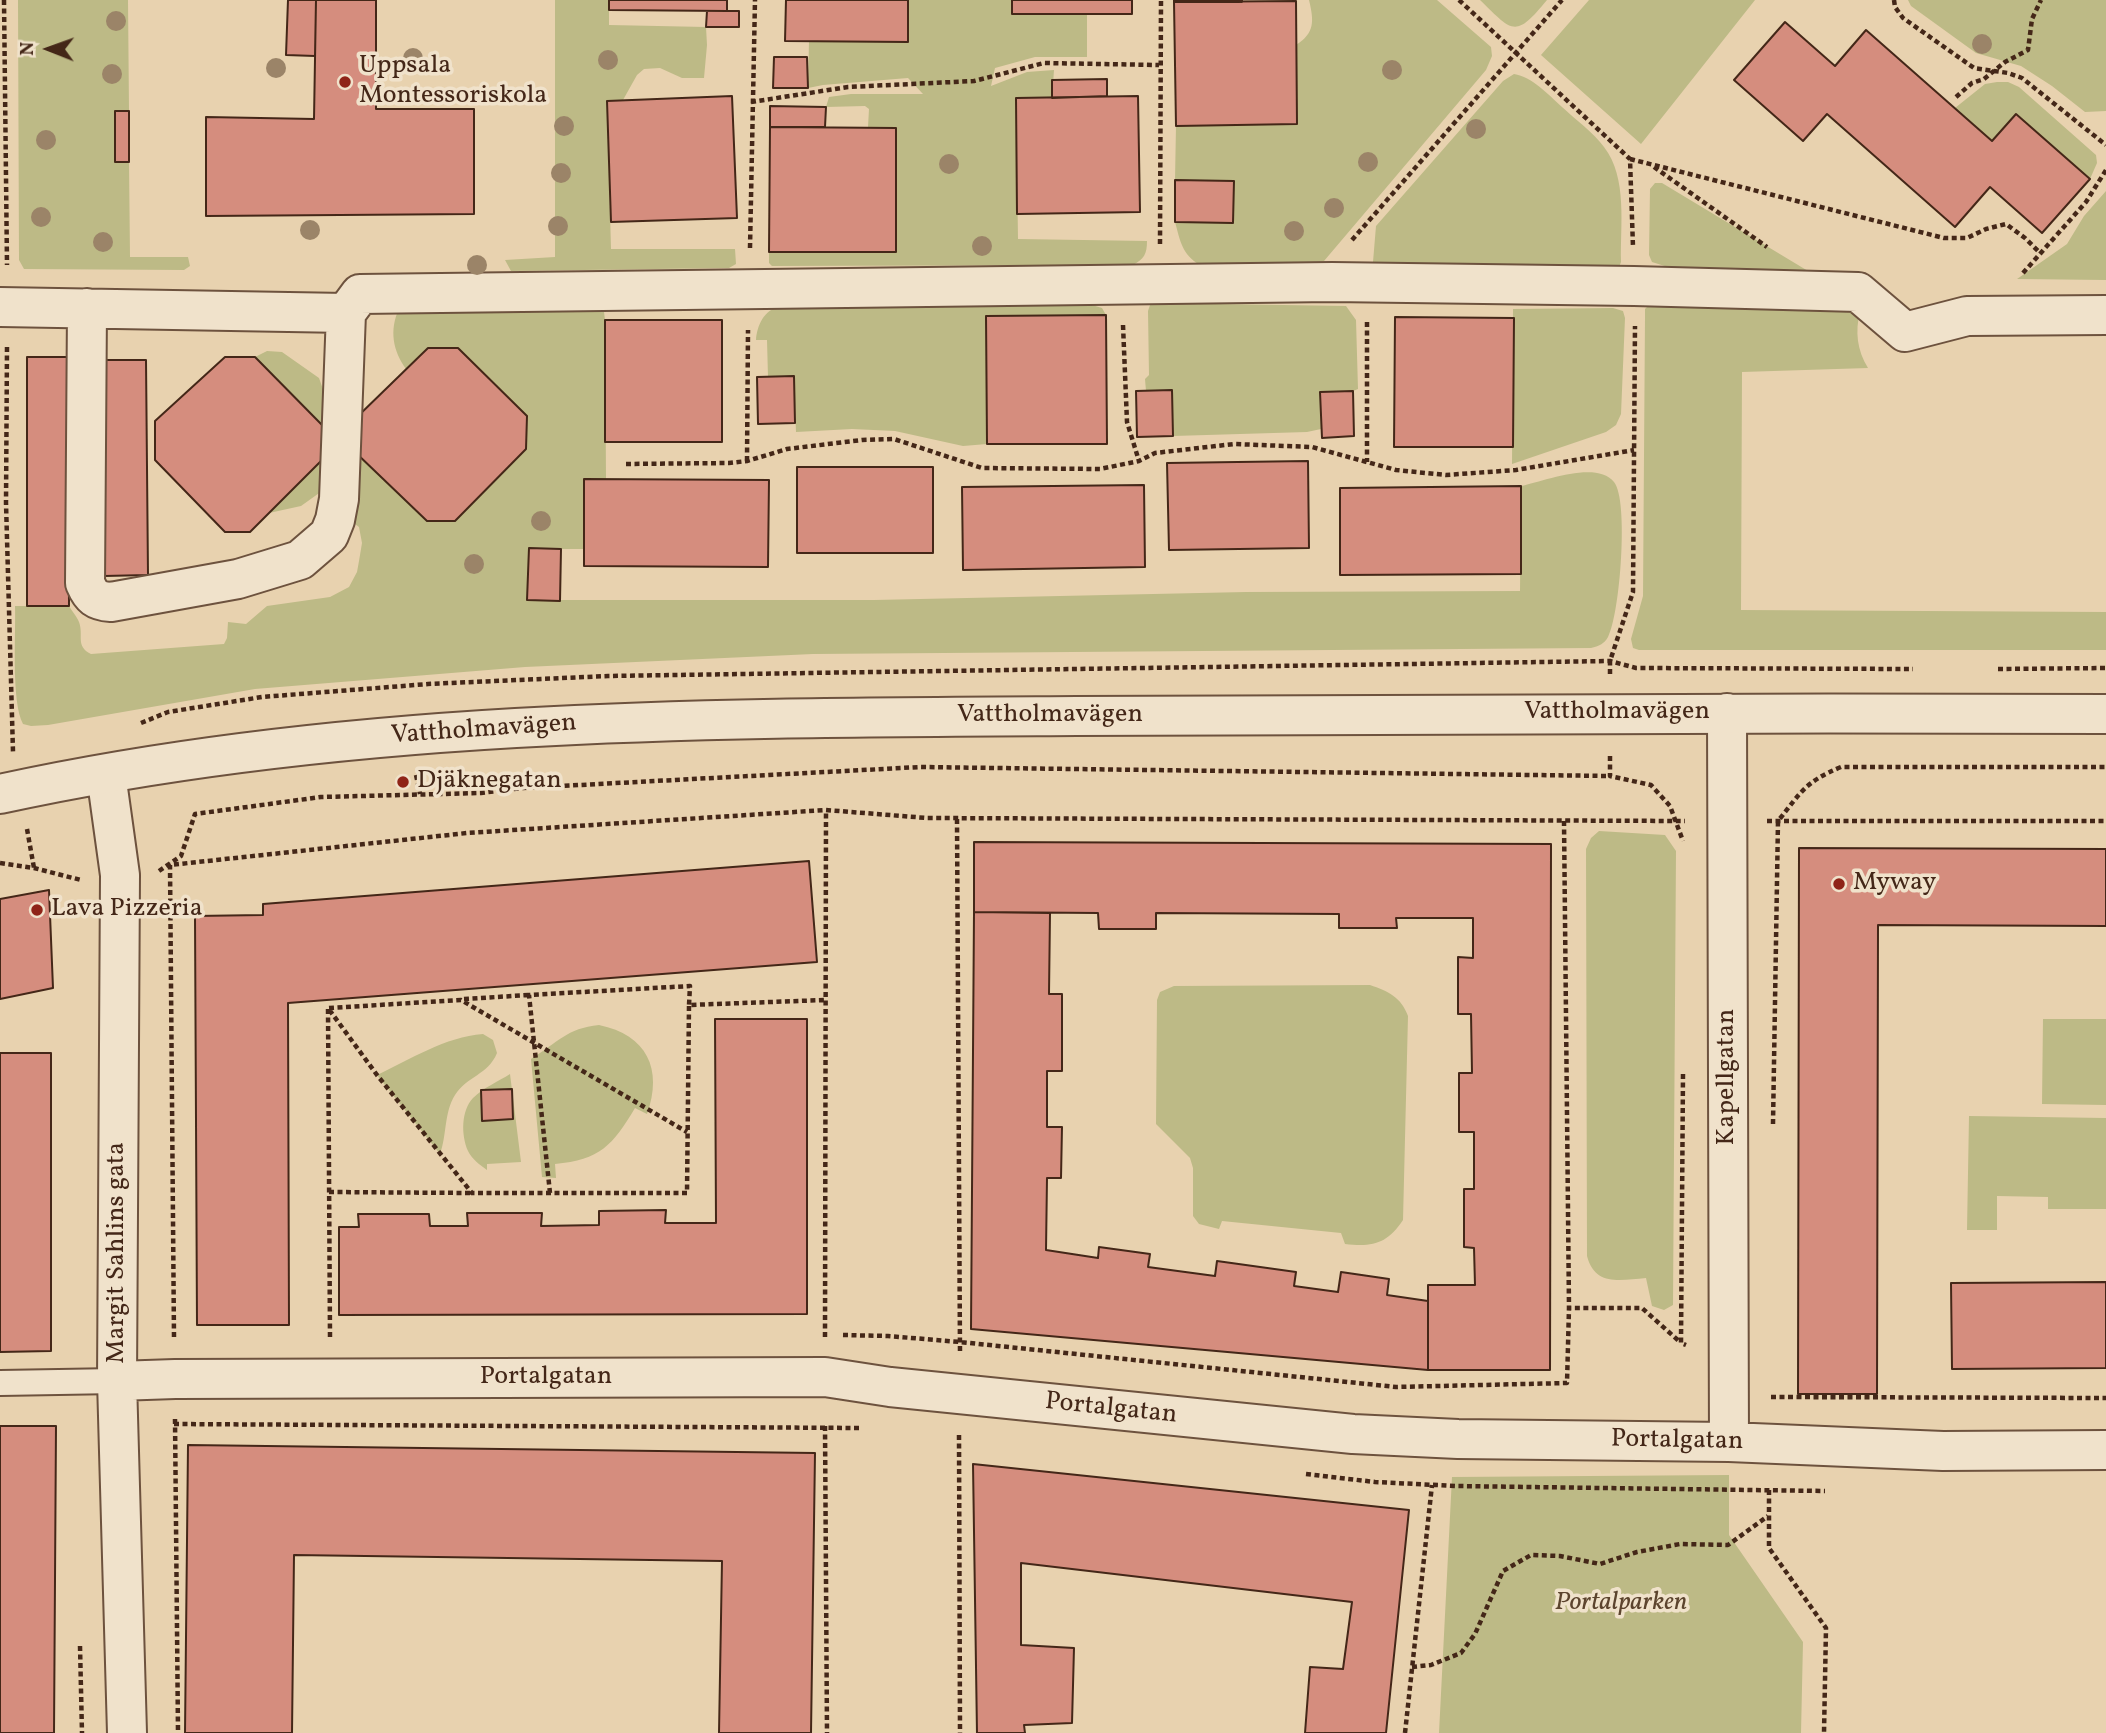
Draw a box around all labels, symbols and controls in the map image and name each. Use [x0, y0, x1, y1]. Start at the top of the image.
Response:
north arrow [14, 14, 84, 84]
text: N [15, 42, 41, 56]
place label: Uppsala Montessoriskola [359, 51, 547, 112]
marker: Uppsala Montessoriskola [337, 74, 353, 90]
street label: Vattholmavägen [1524, 697, 1710, 729]
street label: Vattholmavägen [957, 700, 1143, 732]
street label: Vattholmavägen [390, 709, 578, 753]
place label: Djäknegatan [417, 766, 562, 798]
marker: Djäknegatan [395, 774, 411, 790]
place label: Myway [1853, 868, 1936, 900]
marker: Myway [1831, 876, 1847, 892]
place label: Lava Pizzeria [51, 894, 203, 926]
marker: Lava Pizzeria [29, 902, 45, 918]
street label: Kapellgatan [1712, 1009, 1744, 1145]
street label: Margit Sahlins gata [102, 1142, 134, 1364]
street label: Portalgatan [480, 1362, 612, 1394]
street label: Portalgatan [1043, 1388, 1179, 1432]
street label: Portalgatan [1610, 1425, 1744, 1459]
park label: Portalparken [1555, 1588, 1687, 1620]

